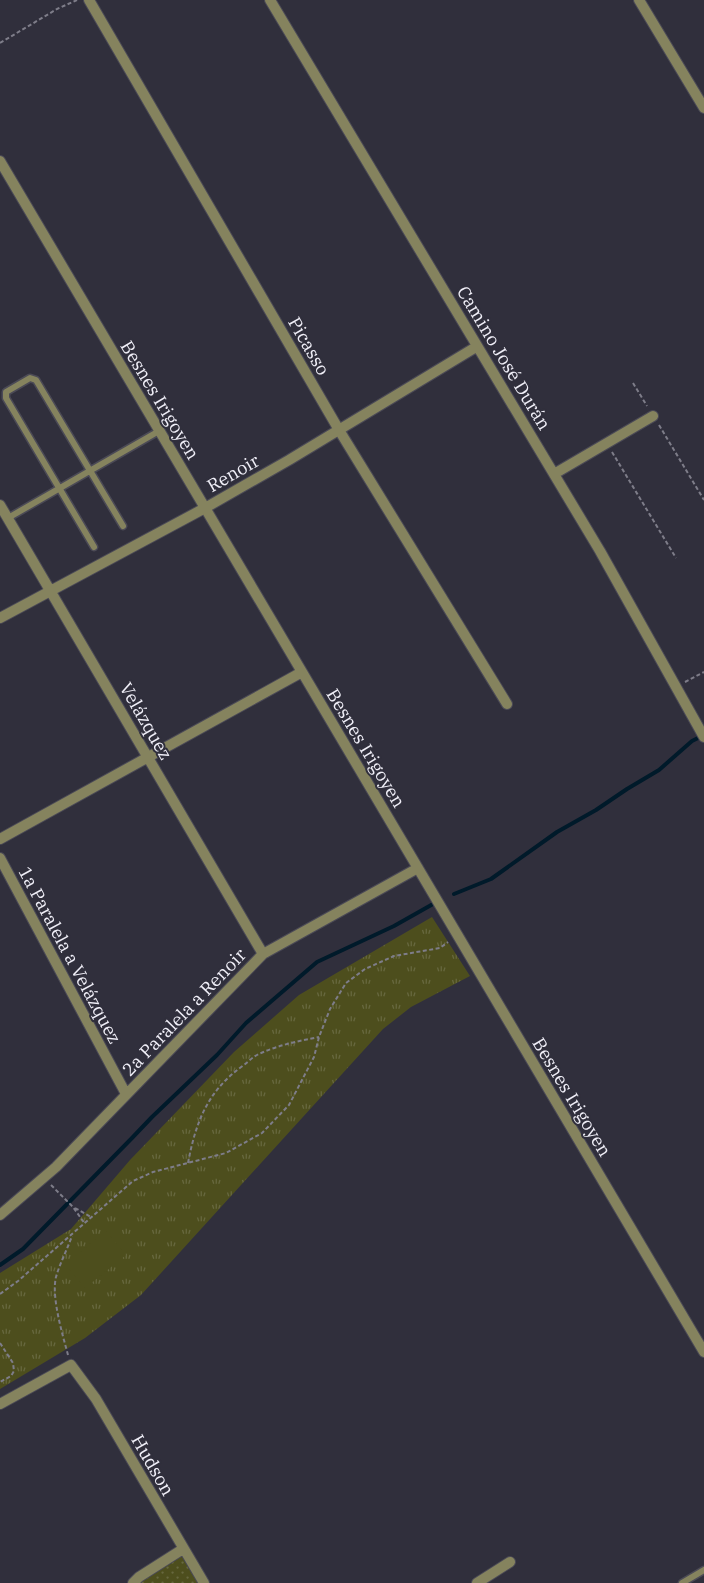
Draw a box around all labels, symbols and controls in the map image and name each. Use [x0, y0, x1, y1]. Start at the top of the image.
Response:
street label: Camino José Durán [452, 282, 556, 434]
street label: Picasso [283, 313, 335, 379]
street label: Besnes Irigoyen [115, 336, 205, 464]
street label: Renoir [203, 449, 263, 497]
street label: Velázquez [115, 678, 177, 764]
street label: Besnes Irigoyen [321, 684, 411, 812]
street label: 1a Paralela a Velázquez [14, 863, 126, 1047]
street label: 2a Paralela a Renoir [117, 943, 251, 1081]
street label: Besnes Irigoyen [527, 1033, 617, 1161]
street label: Hudson [126, 1430, 180, 1500]

